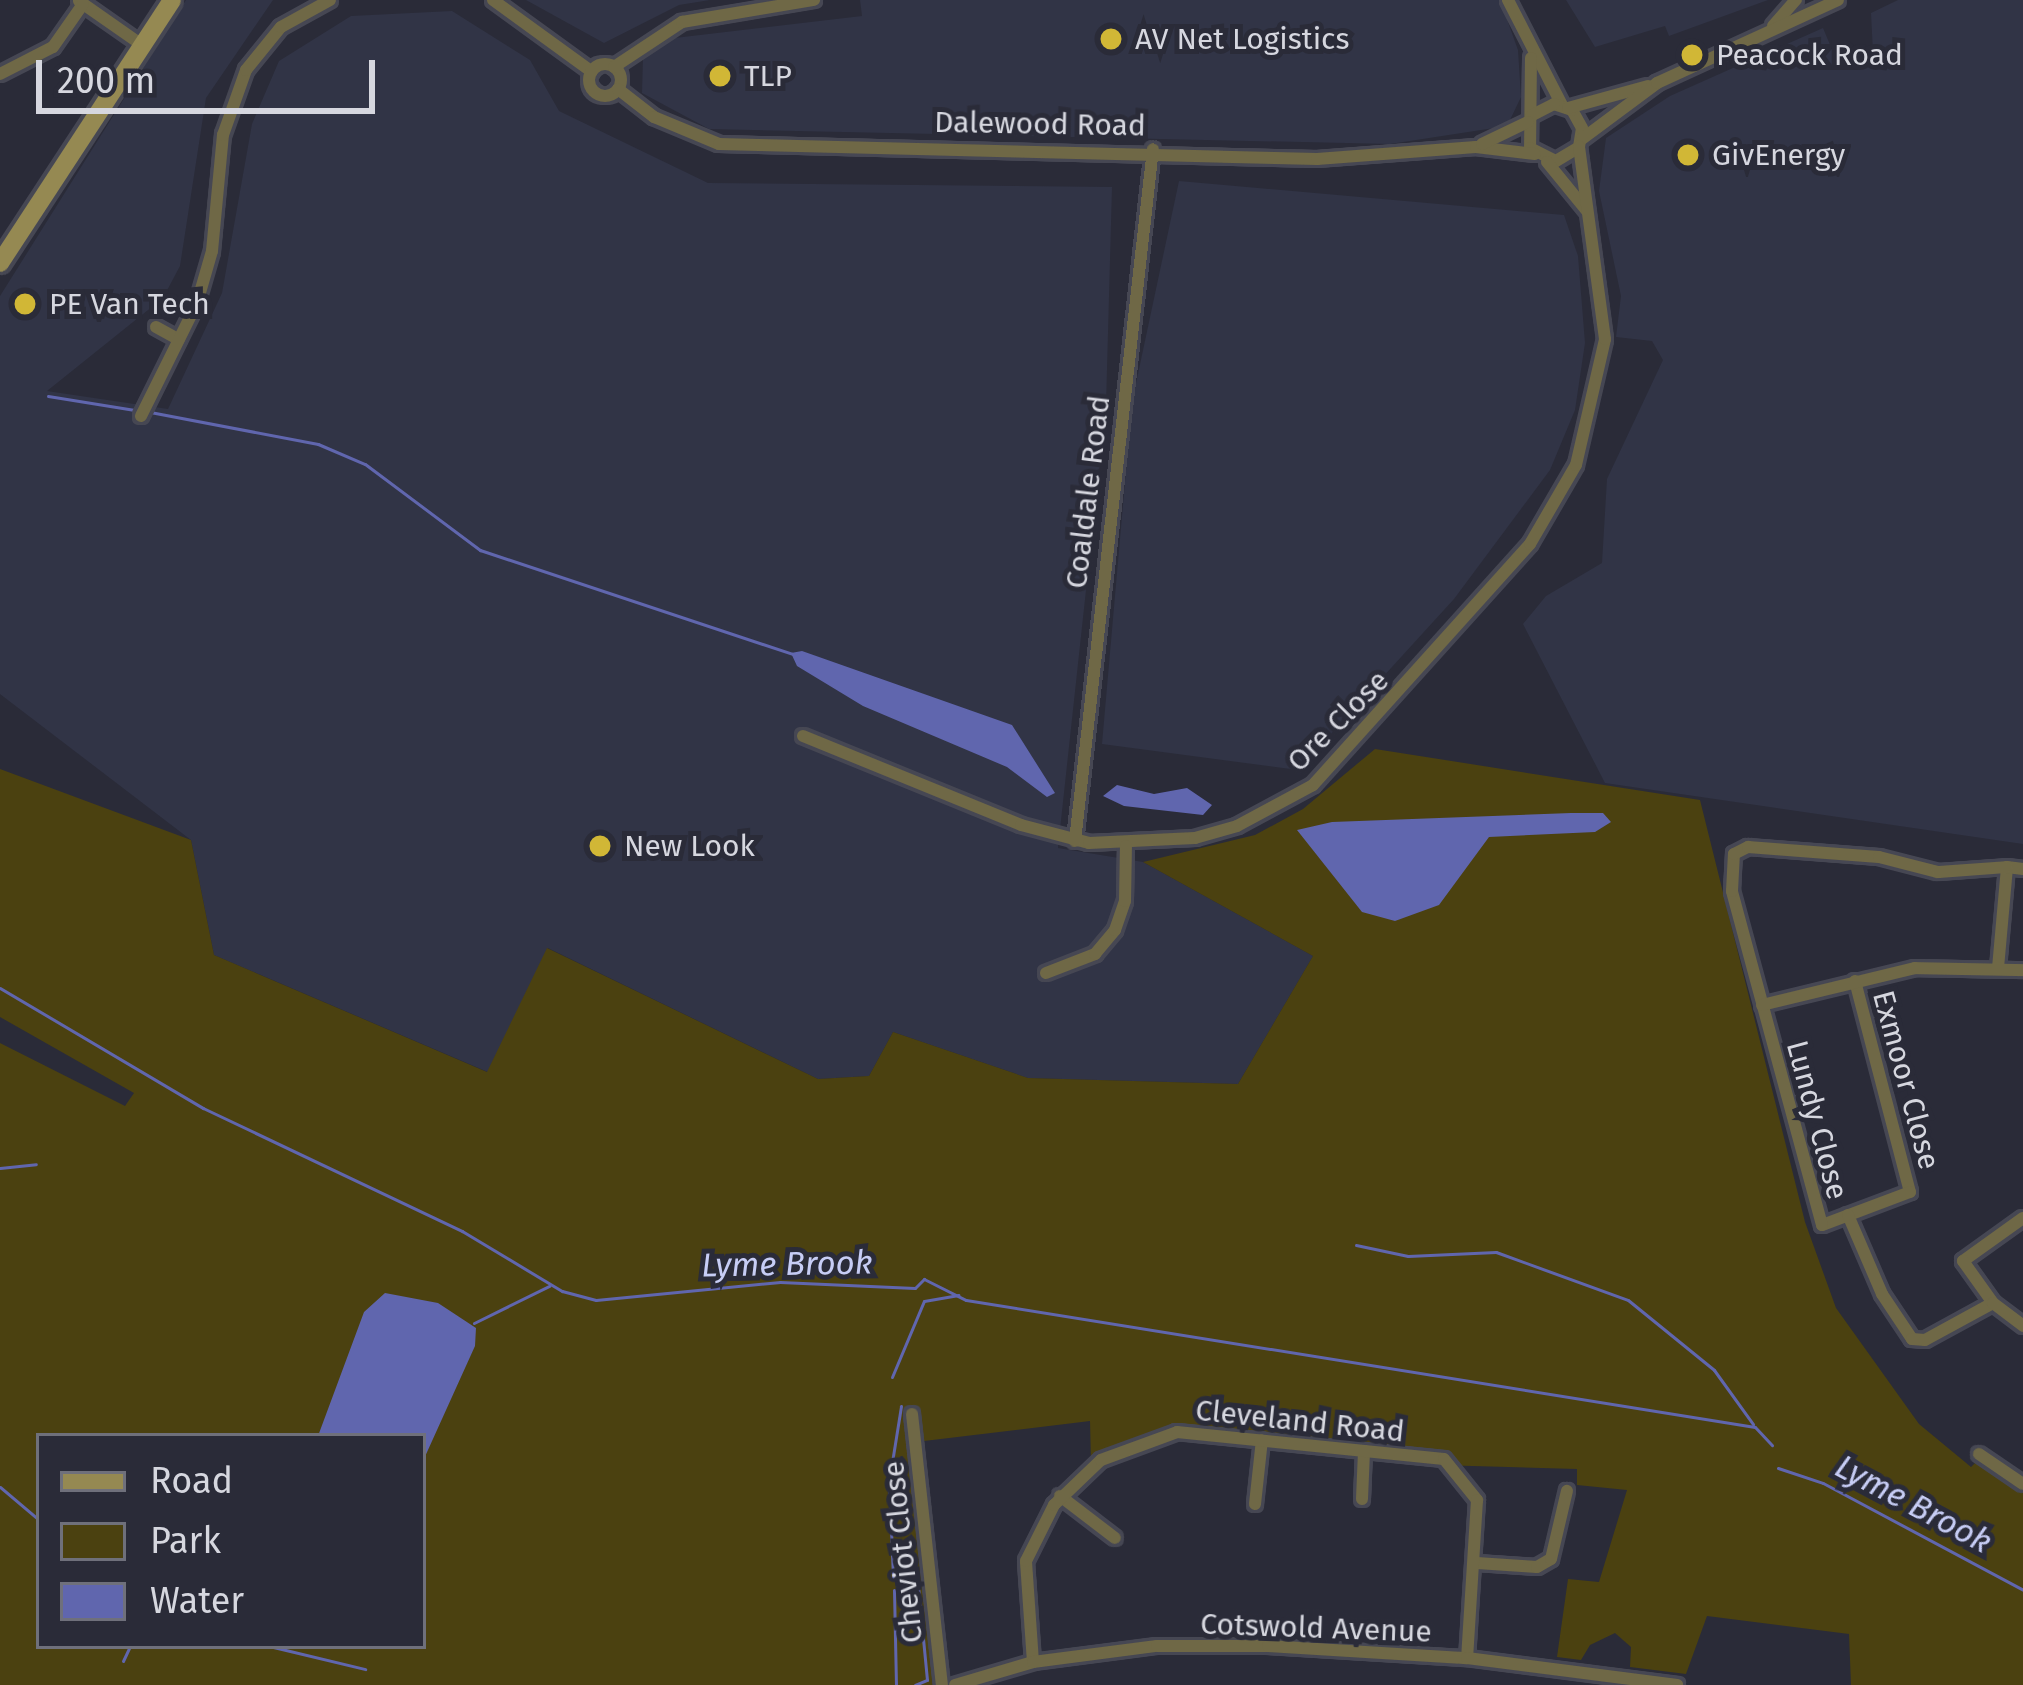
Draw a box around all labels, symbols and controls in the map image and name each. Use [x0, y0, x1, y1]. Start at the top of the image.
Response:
place label: AV Net Logistics [1135, 21, 1349, 57]
marker: AV Net Logistics [1098, 26, 1124, 52]
scale bar [42, 36, 381, 110]
place label: Peacock Road [1716, 37, 1903, 73]
marker: Peacock Road [1679, 42, 1705, 68]
place label: TLP [744, 58, 792, 94]
text: 200 m [57, 59, 155, 103]
marker: TLP [707, 63, 733, 89]
street label: Dalewood Road [934, 104, 1146, 144]
place label: GivEnergy [1712, 137, 1845, 173]
marker: GivEnergy [1675, 142, 1701, 168]
place label: PE Van Tech [49, 286, 210, 322]
marker: PE Van Tech [12, 291, 38, 317]
street label: Coaldale Road [1058, 393, 1118, 591]
street label: Ore Close [1280, 663, 1396, 779]
place label: New Look [624, 828, 755, 864]
marker: New Look [587, 833, 613, 859]
street label: Exmoor Close [1865, 987, 1947, 1173]
street label: Lundy Close [1778, 1037, 1856, 1203]
water label: Lyme Brook [701, 1244, 873, 1286]
street label: Cleveland Road [1194, 1392, 1406, 1450]
legend [36, 1433, 426, 1649]
water label: Lyme Brook [1828, 1447, 1998, 1563]
text: Road [150, 1459, 233, 1503]
street label: Cheviot Close [876, 1459, 930, 1645]
text: Park [150, 1519, 221, 1563]
text: Water [150, 1579, 244, 1623]
street label: Cotswold Avenue [1200, 1606, 1432, 1650]

